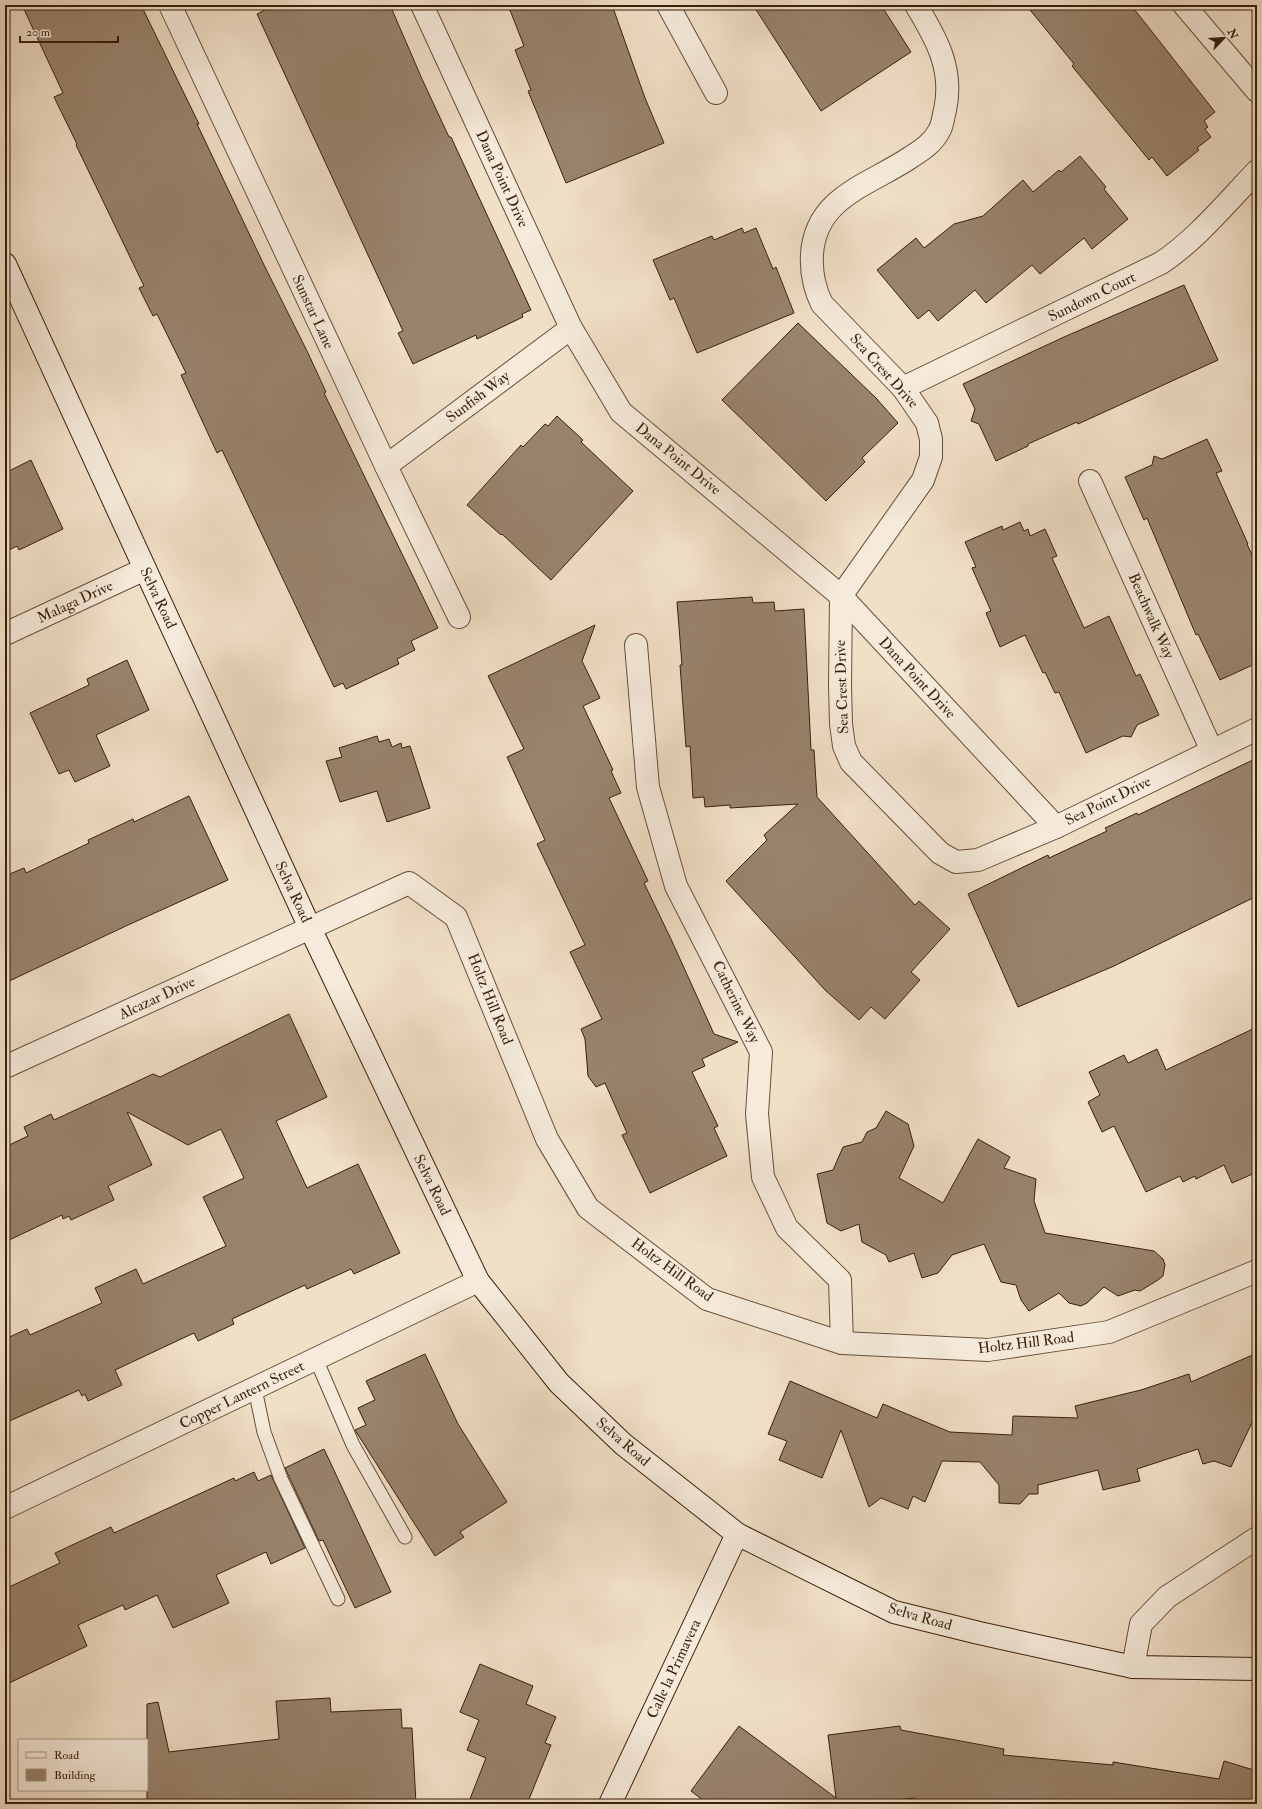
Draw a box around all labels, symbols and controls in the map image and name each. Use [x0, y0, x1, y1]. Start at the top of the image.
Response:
scale bar [20, 18, 118, 44]
north arrow [1204, 18, 1244, 58]
text: 20 m [26, 25, 51, 40]
text: N [1224, 26, 1241, 42]
street label: Dana Point Drive [471, 127, 533, 231]
street label: Sundown Court [1045, 268, 1139, 326]
street label: Sunstar Lane [288, 272, 338, 352]
street label: Sea Crest Drive [845, 330, 923, 412]
street label: Sunfish Way [442, 367, 514, 427]
street label: Dana Point Drive [631, 419, 725, 499]
street label: Selva Road [136, 564, 181, 632]
street label: Beachwalk Way [1124, 570, 1179, 662]
street label: Malaga Drive [34, 576, 116, 628]
street label: Dana Point Drive [874, 633, 960, 723]
street label: Sea Crest Drive [831, 640, 853, 734]
street label: Sea Point Drive [1062, 772, 1154, 830]
street label: Selva Road [271, 858, 316, 926]
street label: Holtz Hill Road [463, 951, 517, 1048]
street label: Catherine Way [708, 958, 764, 1047]
street label: Alcazar Drive [115, 972, 198, 1024]
street label: Selva Road [409, 1151, 455, 1219]
street label: Holtz Hill Road [627, 1234, 717, 1306]
street label: Holtz Hill Road [977, 1328, 1076, 1358]
street label: Copper Lantern Street [176, 1356, 308, 1434]
street label: Selva Road [592, 1413, 654, 1471]
street label: Selva Road [886, 1599, 955, 1635]
street label: Calle la Primavera [643, 1616, 706, 1722]
legend [18, 1739, 148, 1791]
text: Road [54, 1748, 79, 1763]
text: Building [54, 1768, 97, 1783]

